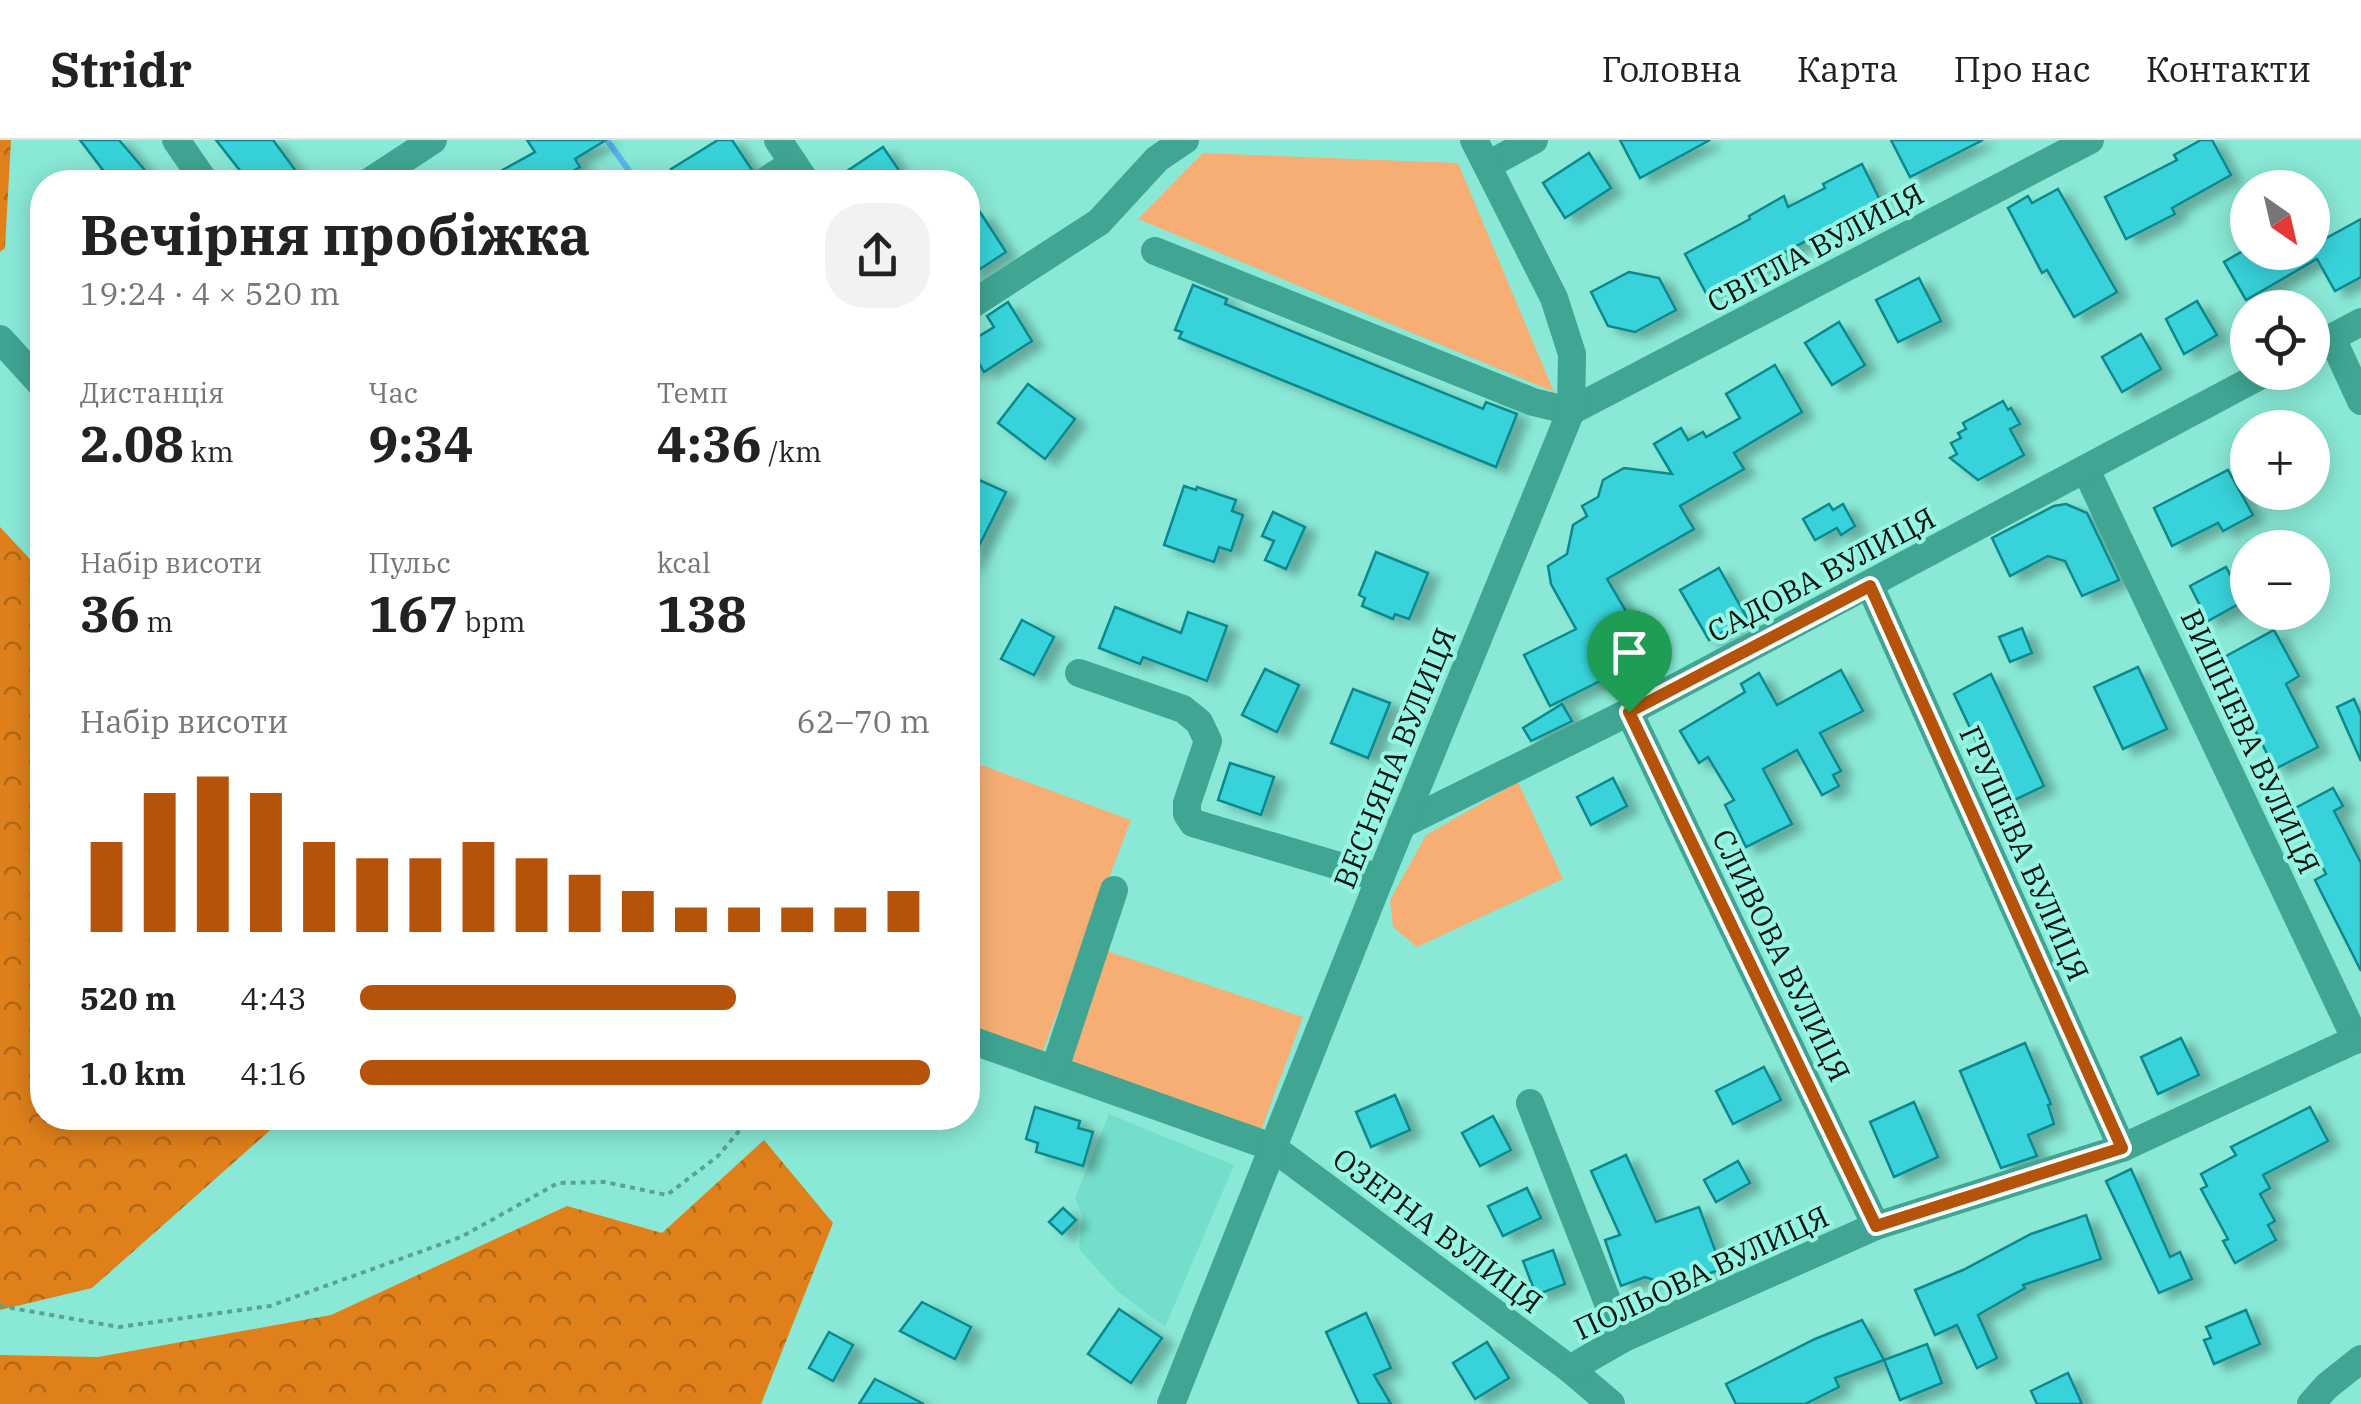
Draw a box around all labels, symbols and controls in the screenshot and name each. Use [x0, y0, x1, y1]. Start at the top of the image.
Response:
text: Stridr [50, 38, 192, 100]
text: Головна [1601, 46, 1742, 92]
text: Карта [1797, 46, 1898, 92]
text: Про нас [1953, 46, 2091, 92]
text: Контакти [2146, 46, 2311, 92]
north arrow [2230, 170, 2330, 270]
map controls [2230, 170, 2330, 630]
street label: СВІТЛА ВУЛИЦЯ [1700, 173, 1930, 321]
text: Вечірня пробіжка [80, 199, 590, 270]
button: share [825, 203, 930, 308]
text: 19:24 · 4 × 520 m [80, 272, 340, 314]
button: locate [2230, 290, 2330, 390]
text: Дистанція [80, 374, 224, 411]
text: Час [368, 374, 418, 411]
text: Темп [657, 374, 728, 411]
button: + [2230, 410, 2330, 510]
text: 2.08 [80, 411, 184, 476]
text: 9:34 [368, 411, 473, 476]
text: 4:36 [657, 411, 762, 476]
text: km [184, 433, 234, 470]
text: /km [762, 433, 822, 470]
street label: САДОВА ВУЛИЦЯ [1700, 497, 1942, 651]
button: − [2230, 530, 2330, 630]
text: Набір висоти [80, 544, 262, 581]
text: Пульс [368, 544, 451, 581]
text: kcal [657, 544, 711, 581]
text: 36 [80, 581, 140, 646]
text: 167 [368, 581, 458, 646]
text: 138 [657, 581, 747, 646]
street label: ВИШНЕВА ВУЛИЦЯ [2173, 602, 2329, 880]
text: m [140, 603, 173, 640]
text: bpm [458, 603, 525, 640]
pin [1587, 610, 1672, 713]
street label: ВЕСНЯНА ВУЛИЦЯ [1324, 622, 1464, 894]
icon: arrive [1602, 625, 1657, 680]
text: Набір висоти [80, 700, 288, 742]
text: 62–70 m [796, 700, 930, 742]
street label: ГРУШЕВА ВУЛИЦЯ [1951, 719, 2099, 987]
street label: СЛИВОВА ВУЛИЦЯ [1704, 822, 1860, 1088]
text: 520 m [80, 977, 176, 1019]
text: 4:43 [240, 977, 307, 1019]
text: 1.0 km [80, 1052, 186, 1094]
text: 4:16 [240, 1052, 307, 1094]
street label: ОЗЕРНА ВУЛИЦЯ [1325, 1138, 1551, 1322]
street label: ПОЛЬОВА ВУЛИЦЯ [1568, 1196, 1834, 1348]

